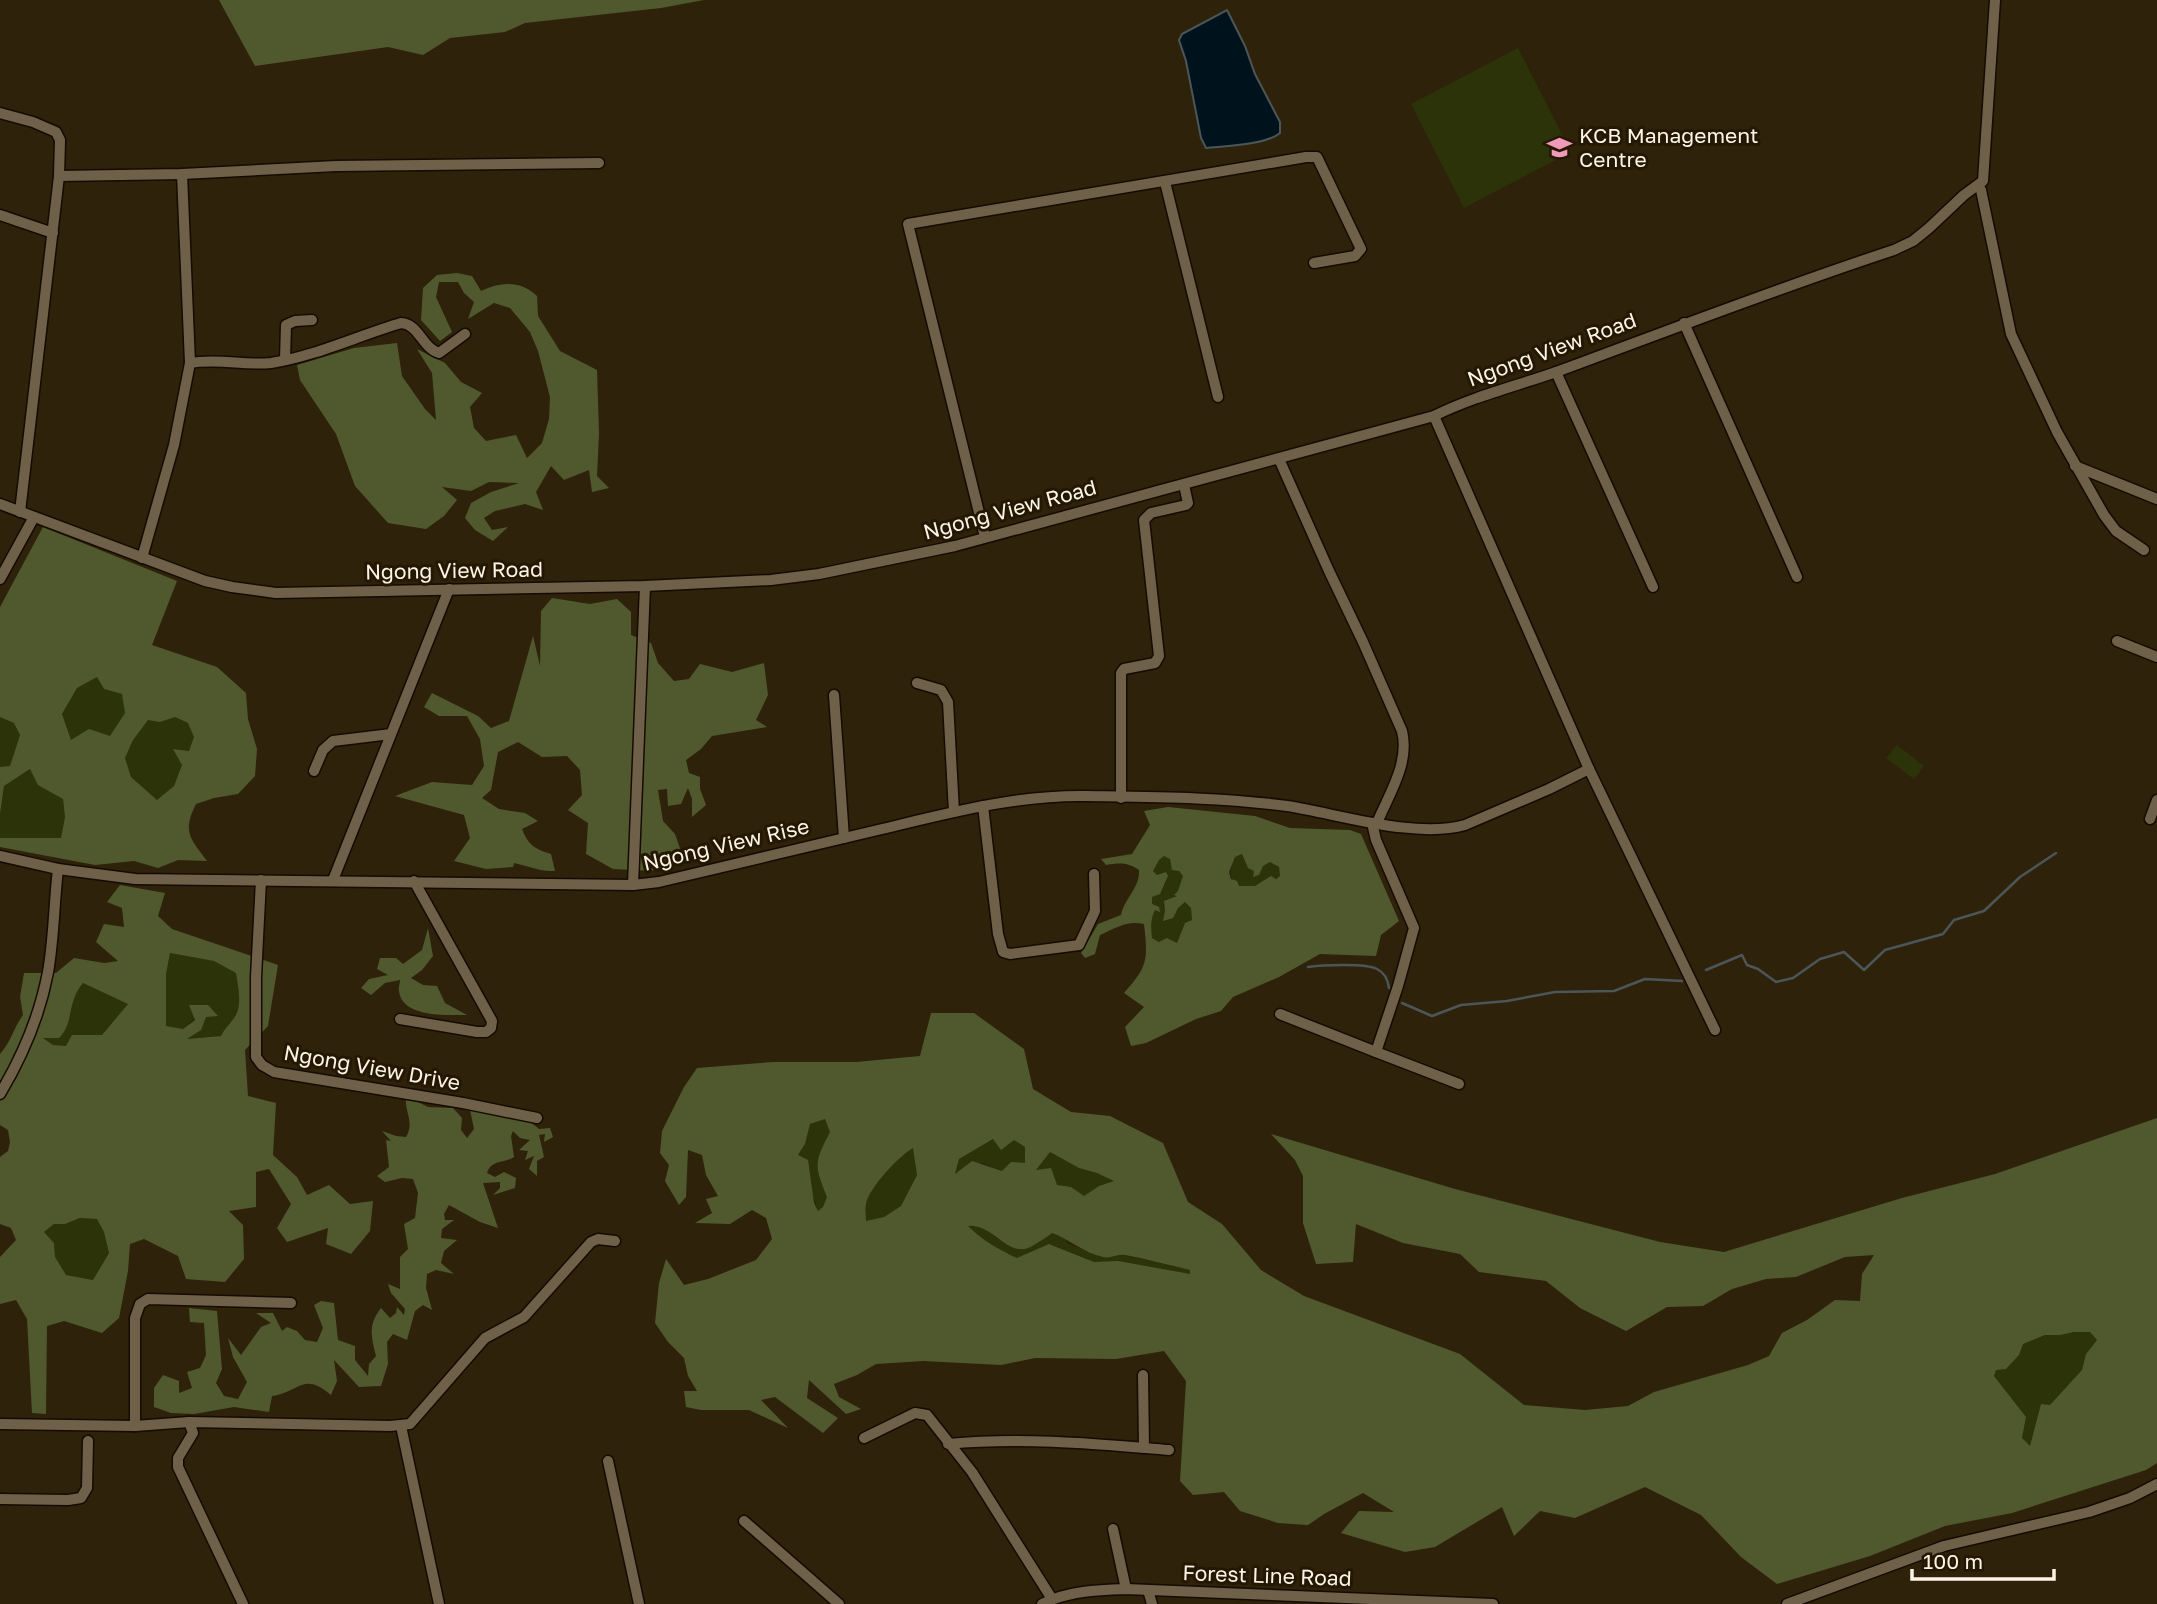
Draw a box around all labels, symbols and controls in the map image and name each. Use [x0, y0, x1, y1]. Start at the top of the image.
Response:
place label: KCB Management Centre [1579, 122, 1758, 172]
school or university icon: KCB Management Centre [1545, 134, 1573, 162]
street label: Ngong View Road [1464, 306, 1640, 392]
street label: Ngong View Road [920, 473, 1099, 545]
street label: Ngong View Road [365, 555, 543, 585]
street label: Ngong View Rise [640, 812, 811, 876]
street label: Ngong View Drive [282, 1039, 462, 1095]
scale bar [1912, 1538, 2054, 1582]
text: 100 m [1923, 1548, 1983, 1574]
street label: Forest Line Road [1182, 1559, 1352, 1591]

